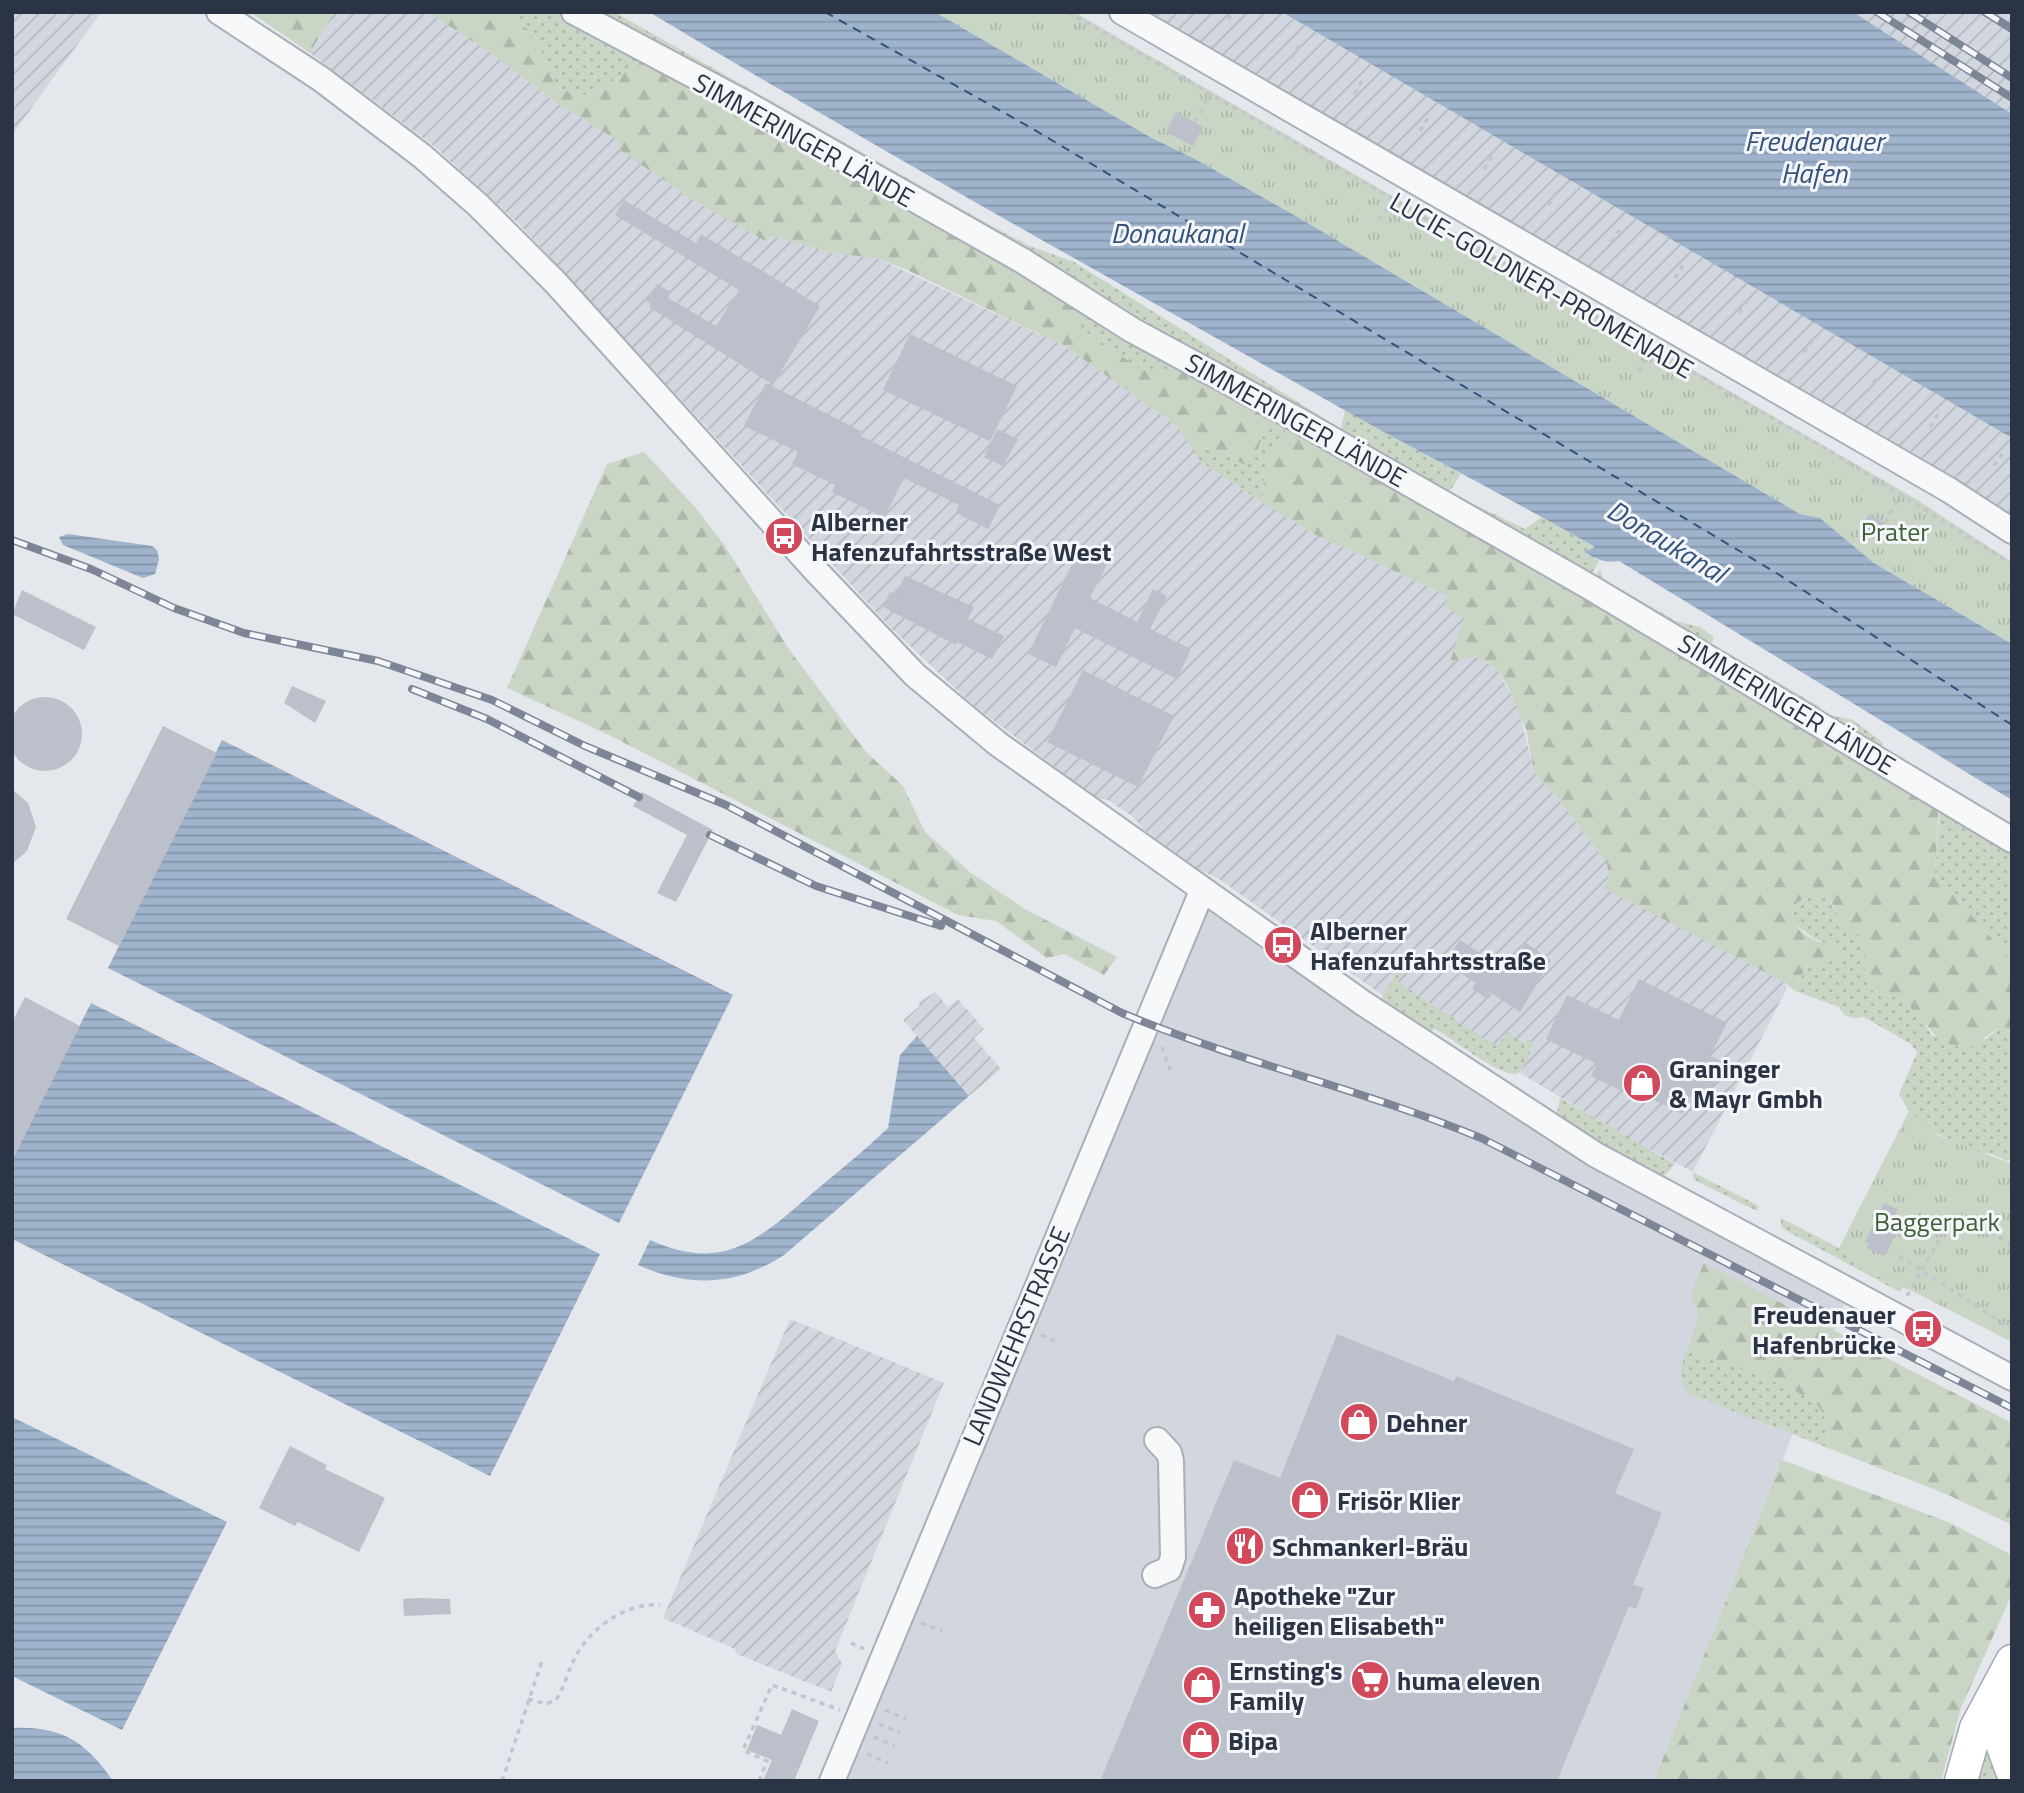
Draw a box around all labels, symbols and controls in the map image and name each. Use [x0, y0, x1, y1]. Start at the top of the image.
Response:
street label: SIMMERINGER LÄNDE [686, 63, 922, 217]
water label: Freudenauer Hafen [1744, 119, 1887, 194]
street label: LUCIE-GOLDNER-PROMENADE [1383, 182, 1701, 388]
water label: Donaukanal [1111, 211, 1246, 254]
street label: SIMMERINGER LÄNDE [1178, 343, 1414, 497]
water label: Donaukanal [1599, 488, 1738, 595]
place label: Alberner Hafenzufahrtsstraße West [811, 502, 1111, 571]
park label: Prater [1861, 512, 1929, 551]
bus stop icon: Alberner Hafenzufahrtsstraße West [763, 515, 805, 557]
street label: SIMMERINGER LÄNDE [1671, 624, 1903, 784]
place label: Alberner Hafenzufahrtsstraße [1310, 911, 1546, 980]
bus stop icon: Alberner Hafenzufahrtsstraße [1262, 924, 1304, 966]
place label: Graninger & Mayr Gmbh [1669, 1049, 1823, 1118]
shop icon: Graninger & Mayr Gmbh [1621, 1062, 1663, 1104]
park label: Baggerpark [1874, 1202, 2000, 1241]
street label: LANDWEHRSTRASSE [952, 1220, 1080, 1452]
place label: Freudenauer Hafenbrücke [1752, 1295, 1896, 1364]
bus stop icon: Freudenauer Hafenbrücke [1902, 1308, 1944, 1350]
shop icon: Dehner [1338, 1401, 1380, 1443]
place label: Dehner [1386, 1403, 1468, 1442]
shop icon: Frisör Klier [1289, 1479, 1331, 1521]
place label: Frisör Klier [1337, 1481, 1461, 1520]
restaurant icon: Schmankerl-Bräu [1224, 1525, 1266, 1567]
place label: Schmankerl-Bräu [1272, 1527, 1468, 1566]
place label: Apotheke "Zur heiligen Elisabeth" [1234, 1576, 1445, 1645]
pharmacy icon: Apotheke "Zur heiligen Elisabeth" [1186, 1589, 1228, 1631]
place label: Ernsting's Family [1229, 1651, 1343, 1720]
supermarket icon: huma eleven [1349, 1659, 1391, 1701]
place label: huma eleven [1397, 1661, 1540, 1700]
shop icon: Ernsting's Family [1181, 1664, 1223, 1706]
shop icon: Bipa [1180, 1719, 1222, 1761]
place label: Bipa [1228, 1721, 1278, 1760]

